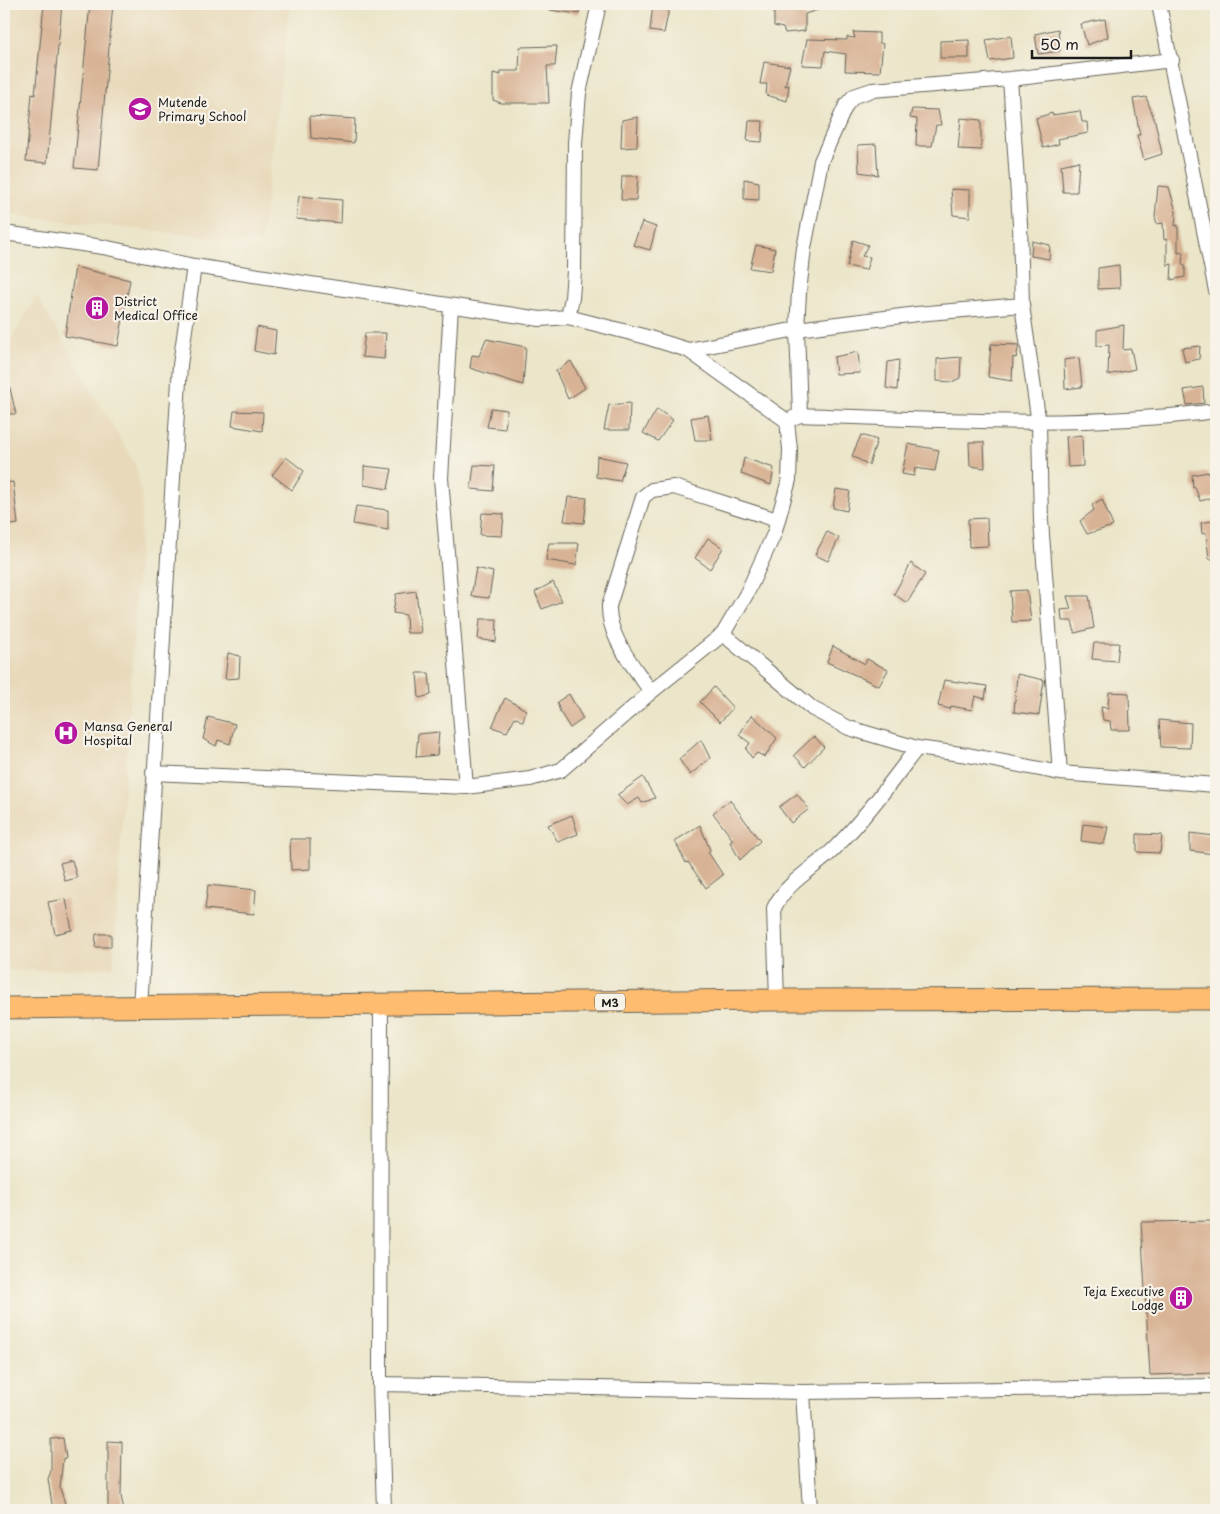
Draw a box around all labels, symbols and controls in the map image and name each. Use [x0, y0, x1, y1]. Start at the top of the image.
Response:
scale bar [1032, 28, 1131, 60]
text: 50 m [1040, 32, 1079, 55]
place label: Mutende Primary School [158, 93, 246, 125]
school or university icon: Mutende Primary School [127, 96, 153, 122]
place label: District Medical Office [114, 292, 198, 324]
building icon: District Medical Office [84, 295, 110, 321]
place label: Mansa General Hospital [84, 717, 173, 749]
hospital icon: Mansa General Hospital [53, 720, 79, 746]
road number: M3 [595, 994, 625, 1010]
place label: Teja Executive Lodge [1083, 1282, 1164, 1314]
building icon: Teja Executive Lodge [1168, 1285, 1194, 1311]

